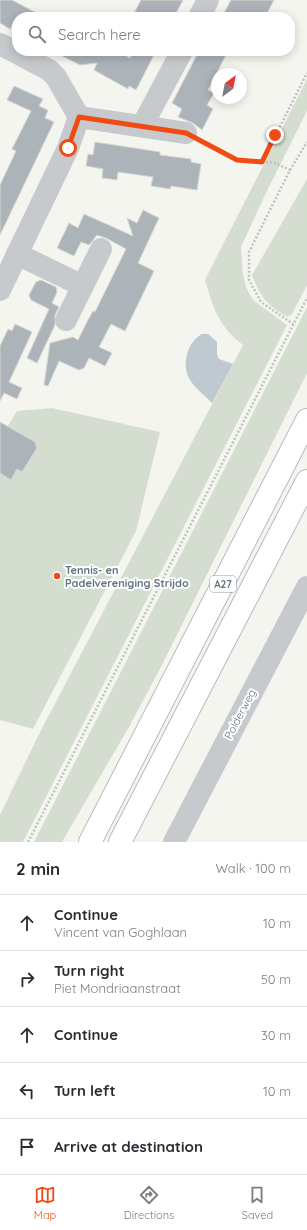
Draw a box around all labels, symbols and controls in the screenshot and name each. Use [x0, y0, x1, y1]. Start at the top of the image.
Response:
search box [12, 12, 295, 56]
icon: search [26, 23, 48, 45]
text: Search here [58, 25, 141, 44]
north arrow [211, 68, 247, 104]
route end [266, 126, 284, 144]
route start [59, 139, 77, 157]
place label: Tennis- en Padelvereniging Strijdo [65, 563, 189, 590]
marker: Tennis- en Padelvereniging Strijdo [52, 571, 62, 581]
road number: A27 [210, 576, 236, 592]
street label: Polderweg [221, 687, 259, 741]
text: 2 min [16, 858, 60, 879]
text: Walk · 100 m [215, 860, 291, 876]
text: Continue [54, 905, 118, 924]
icon: ahead [16, 912, 38, 934]
text: 10 m [263, 915, 291, 931]
text: Vincent van Goghlaan [54, 924, 187, 940]
text: Turn right [54, 961, 125, 980]
icon: right [16, 968, 38, 990]
text: 50 m [261, 971, 291, 987]
text: Piet Mondriaanstraat [54, 980, 181, 996]
icon: ahead [16, 1024, 38, 1046]
text: Continue [54, 1025, 118, 1044]
text: 30 m [261, 1027, 291, 1043]
icon: left [16, 1080, 38, 1102]
text: Turn left [54, 1081, 116, 1100]
text: 10 m [263, 1083, 291, 1099]
icon: arrive [16, 1136, 38, 1158]
text: Arrive at destination [54, 1137, 203, 1156]
tab: Map [34, 1184, 56, 1222]
tab: Directions [124, 1184, 174, 1222]
tab: Saved [242, 1184, 273, 1222]

